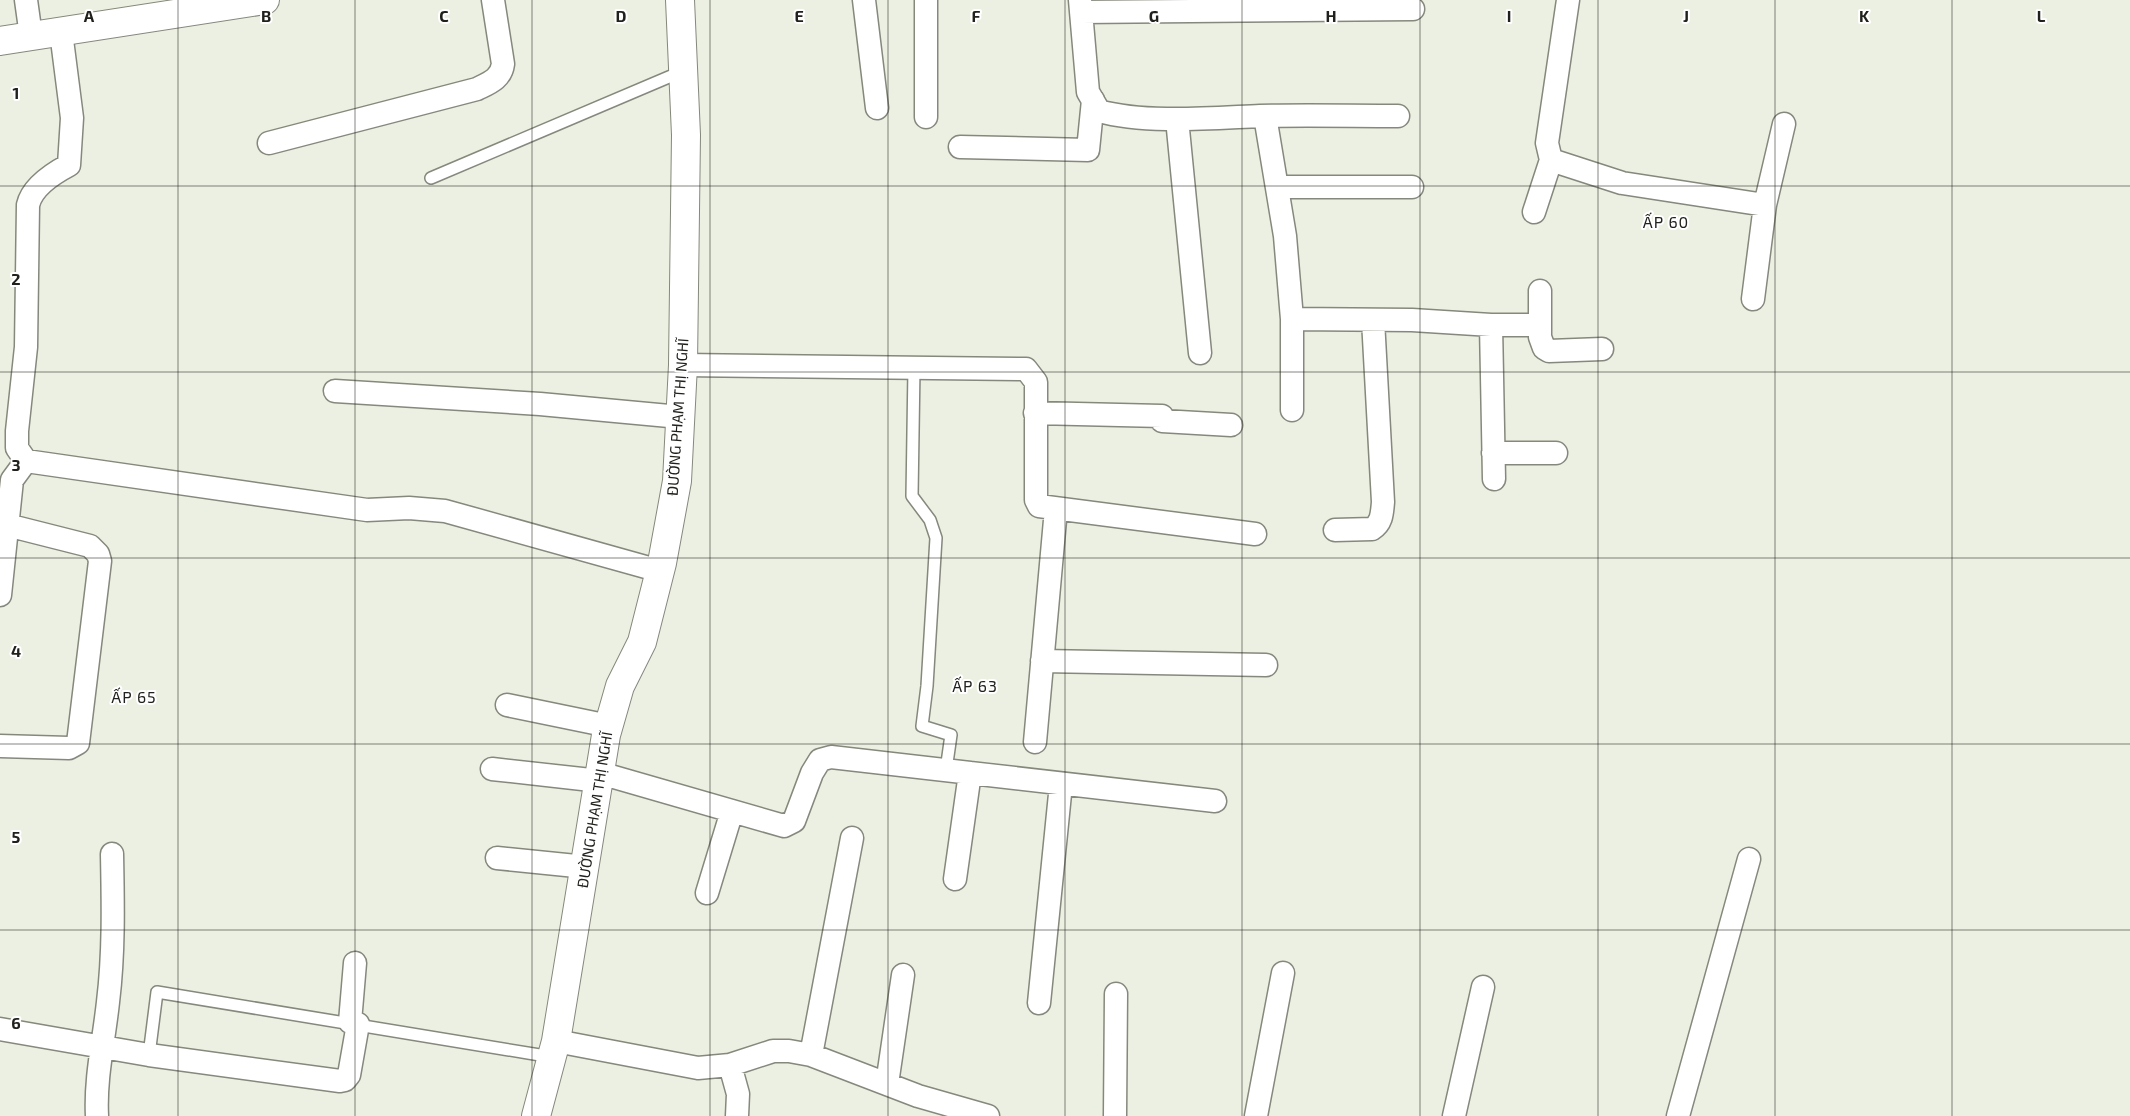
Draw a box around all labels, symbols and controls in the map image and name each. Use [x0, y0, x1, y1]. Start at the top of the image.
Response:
text: A [84, 6, 95, 25]
text: B [261, 6, 271, 25]
text: C [439, 6, 449, 25]
text: D [616, 6, 627, 25]
text: E [794, 6, 804, 25]
text: F [972, 6, 981, 25]
text: G [1149, 6, 1159, 25]
text: H [1325, 6, 1337, 25]
text: I [1507, 6, 1511, 25]
text: J [1683, 6, 1689, 25]
text: K [1859, 6, 1870, 25]
text: L [2037, 6, 2046, 25]
text: 1 [13, 83, 19, 102]
district label: ẤP 60 [1643, 212, 1689, 231]
text: 2 [11, 269, 21, 288]
street label: ĐƯỜNG PHẠM THỊ NGHĨ [663, 336, 692, 496]
text: 3 [11, 455, 21, 474]
text: 4 [11, 641, 21, 660]
district label: ẤP 63 [952, 676, 998, 695]
district label: ẤP 65 [111, 687, 157, 706]
street label: ĐƯỜNG PHẠM THỊ NGHĨ [573, 729, 615, 889]
text: 5 [12, 827, 21, 846]
text: 6 [11, 1013, 21, 1032]

